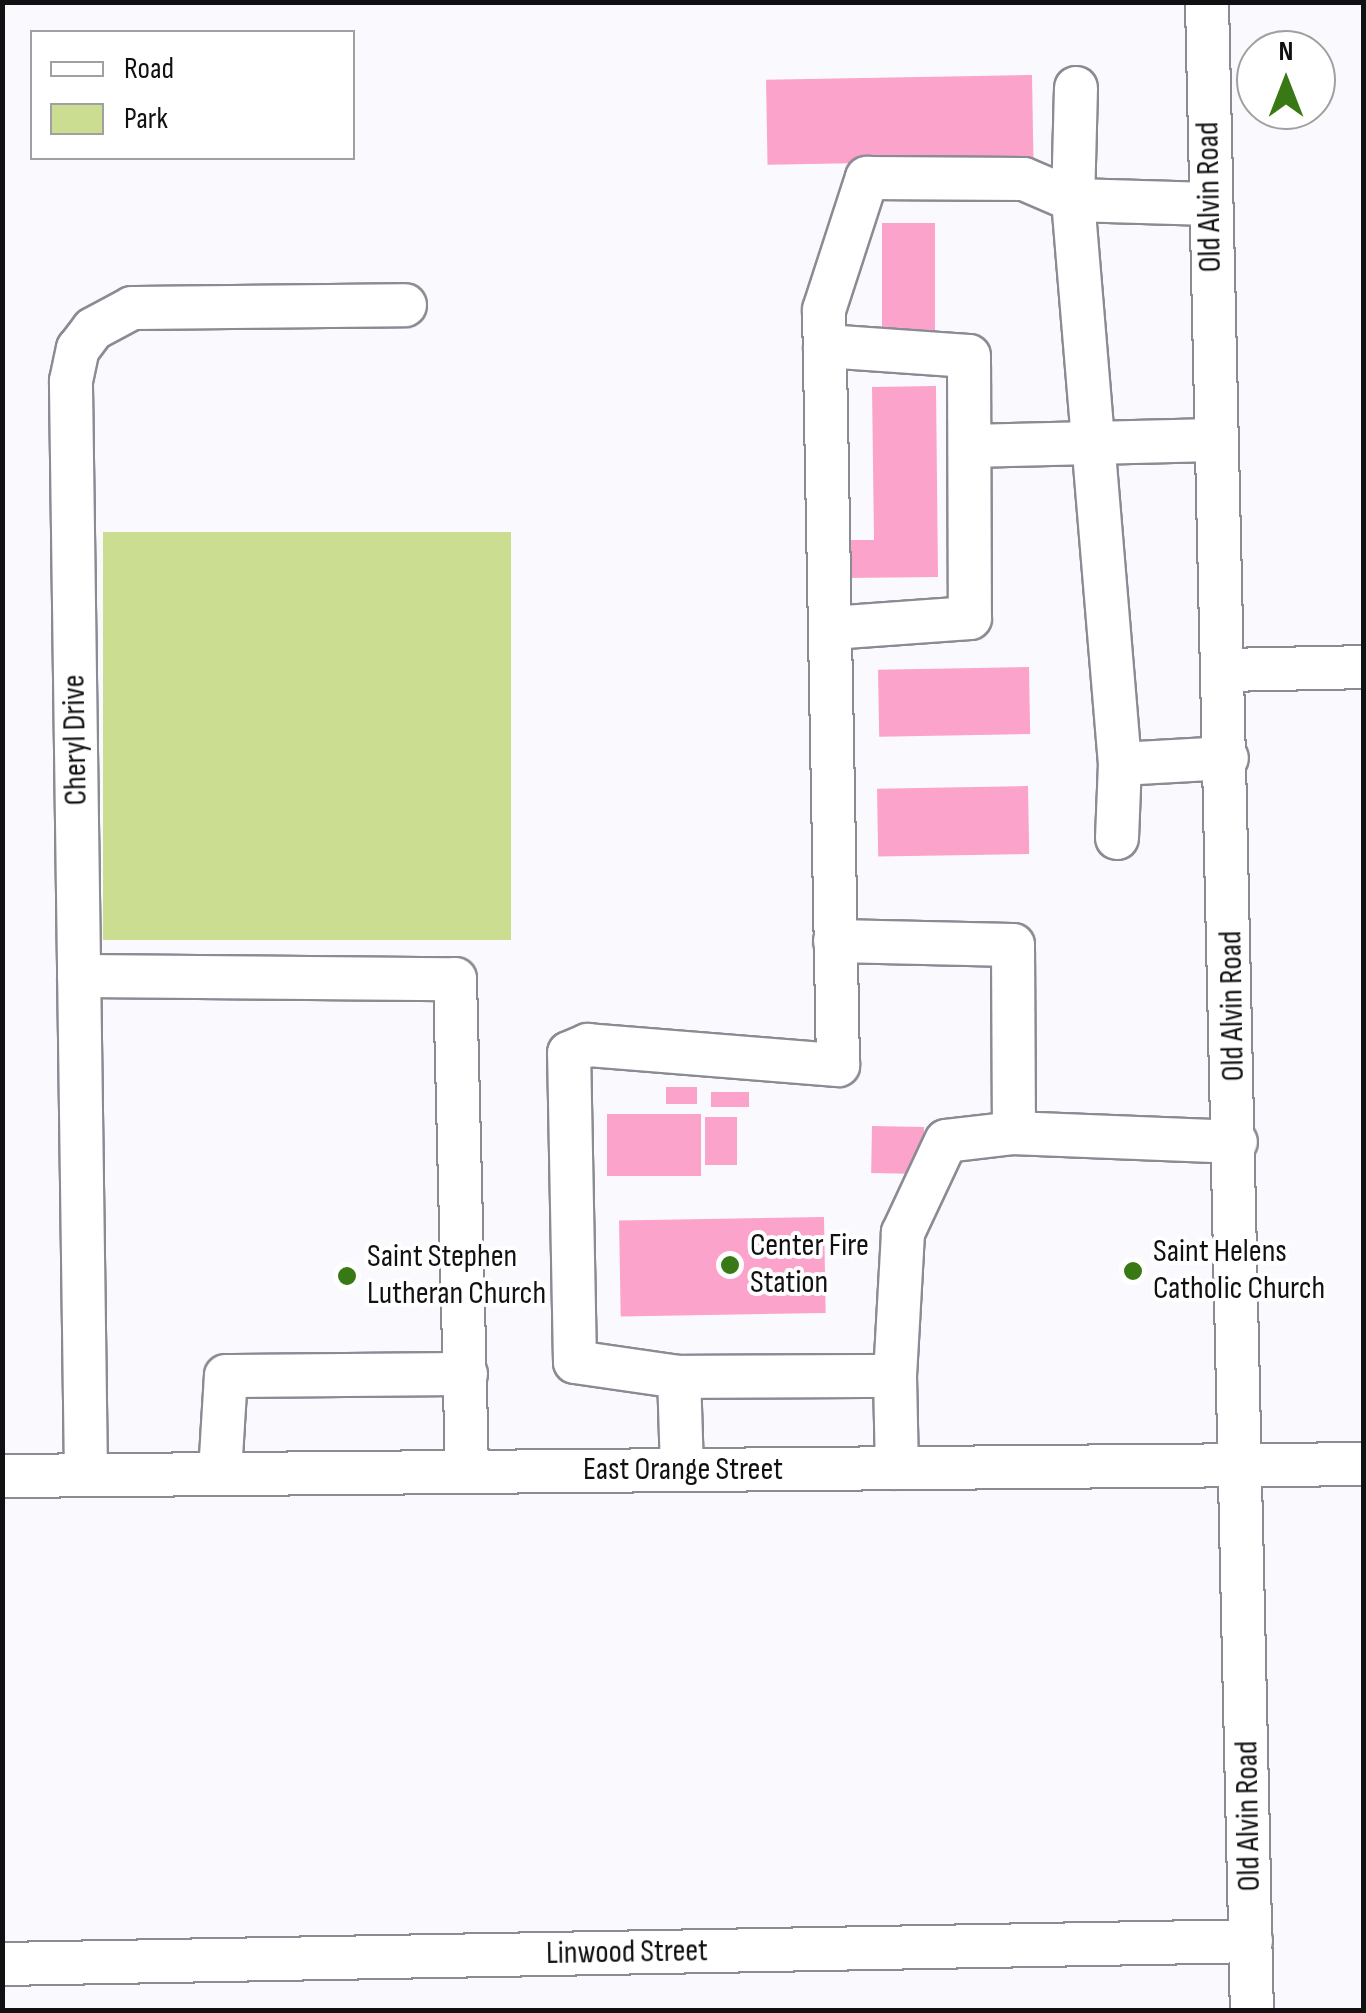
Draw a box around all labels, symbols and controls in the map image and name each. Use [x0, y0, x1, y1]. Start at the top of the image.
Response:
legend [30, 30, 355, 160]
north arrow [1236, 30, 1336, 130]
text: N [1279, 35, 1293, 68]
text: Road [124, 51, 174, 87]
text: Park [124, 101, 168, 137]
street label: Old Alvin Road [1189, 121, 1231, 273]
street label: Cheryl Drive [56, 674, 96, 806]
street label: Old Alvin Road [1212, 930, 1254, 1082]
place label: Center Fire Station [750, 1228, 869, 1303]
place label: Saint Helens Catholic Church [1153, 1234, 1325, 1309]
place label: Saint Stephen Lutheran Church [367, 1239, 546, 1314]
marker: Center Fire Station [719, 1254, 741, 1276]
marker: Saint Helens Catholic Church [1122, 1260, 1144, 1282]
marker: Saint Stephen Lutheran Church [336, 1265, 358, 1287]
street label: East Orange Street [583, 1451, 783, 1489]
street label: Old Alvin Road [1228, 1740, 1270, 1892]
street label: Linwood Street [546, 1932, 708, 1974]

